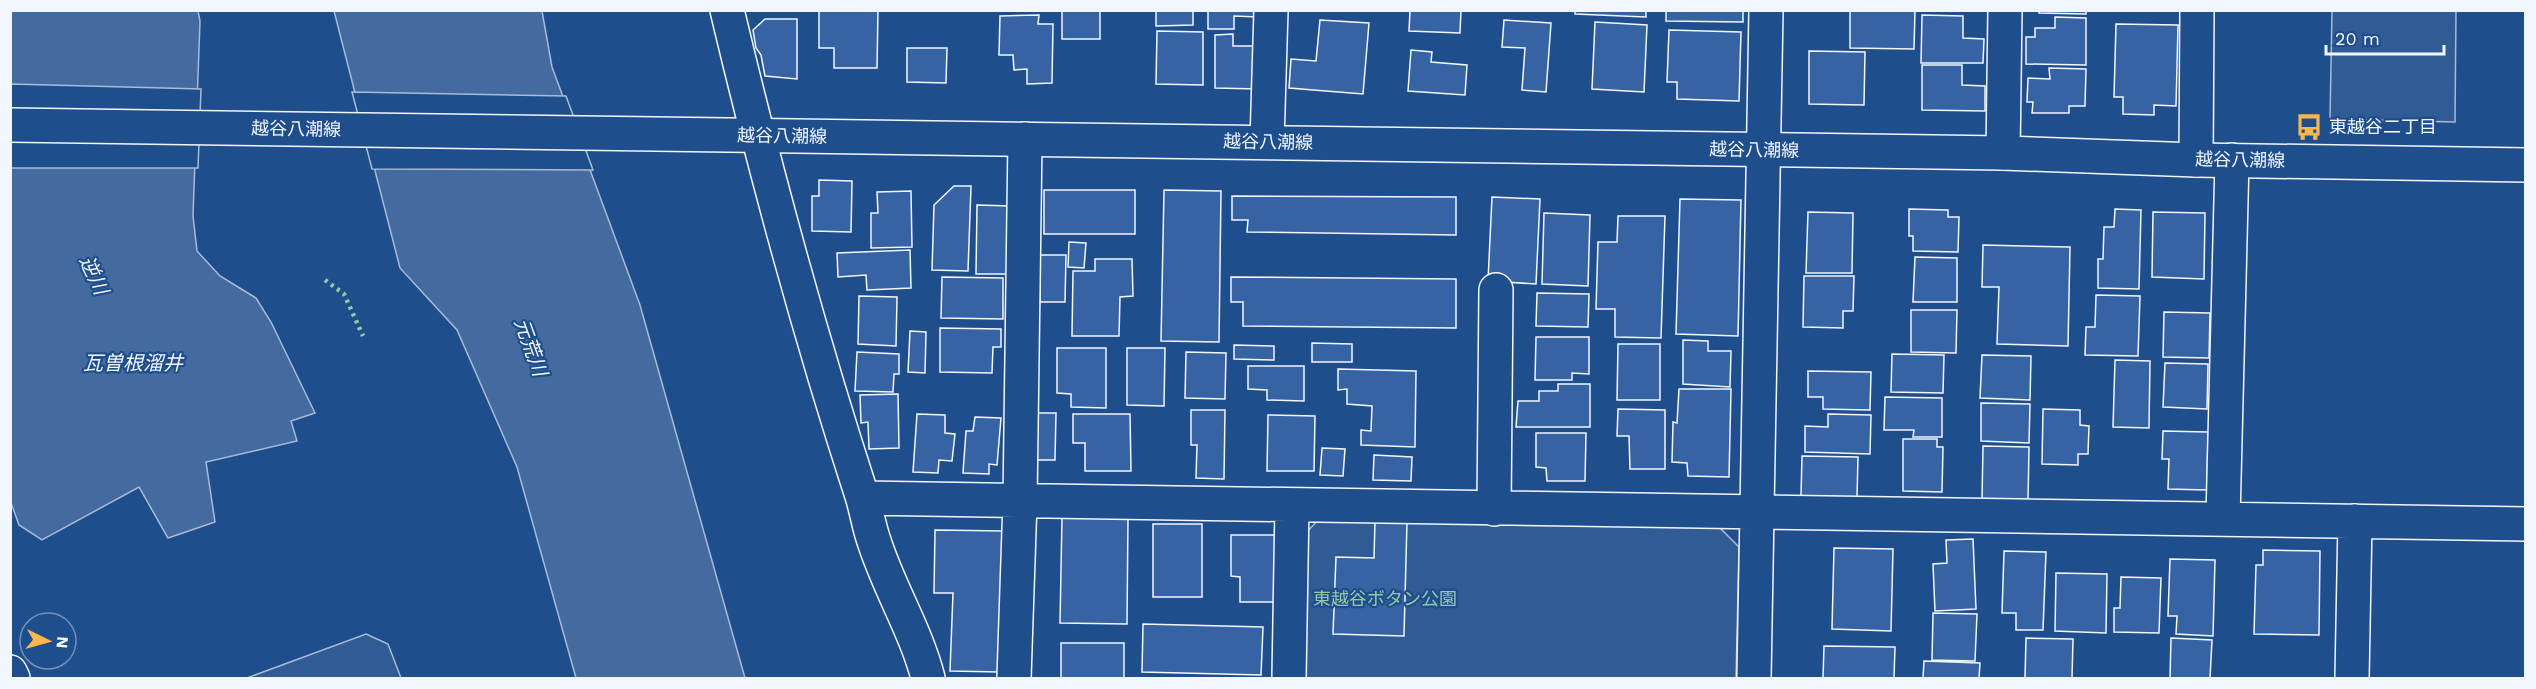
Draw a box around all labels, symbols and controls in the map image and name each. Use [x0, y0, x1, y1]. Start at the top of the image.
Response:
scale bar [2326, 18, 2444, 56]
text: 20 m [2335, 28, 2380, 49]
bus stop icon: 東越谷二丁目 [2294, 112, 2324, 142]
place label: 東越谷二丁目 [2329, 116, 2437, 137]
street label: 越谷八潮線 [251, 117, 341, 140]
street label: 越谷八潮線 [737, 124, 827, 147]
street label: 越谷八潮線 [1223, 130, 1313, 153]
street label: 越谷八潮線 [1709, 138, 1799, 161]
street label: 越谷八潮線 [2195, 148, 2285, 171]
water label: 逆川 [75, 252, 114, 300]
water label: 元荒川 [509, 315, 553, 381]
water label: 瓦曽根溜井 [83, 351, 185, 375]
park label: 東越谷ボタン公園 [1313, 588, 1457, 609]
north arrow [18, 611, 78, 671]
text: N [52, 636, 72, 649]

